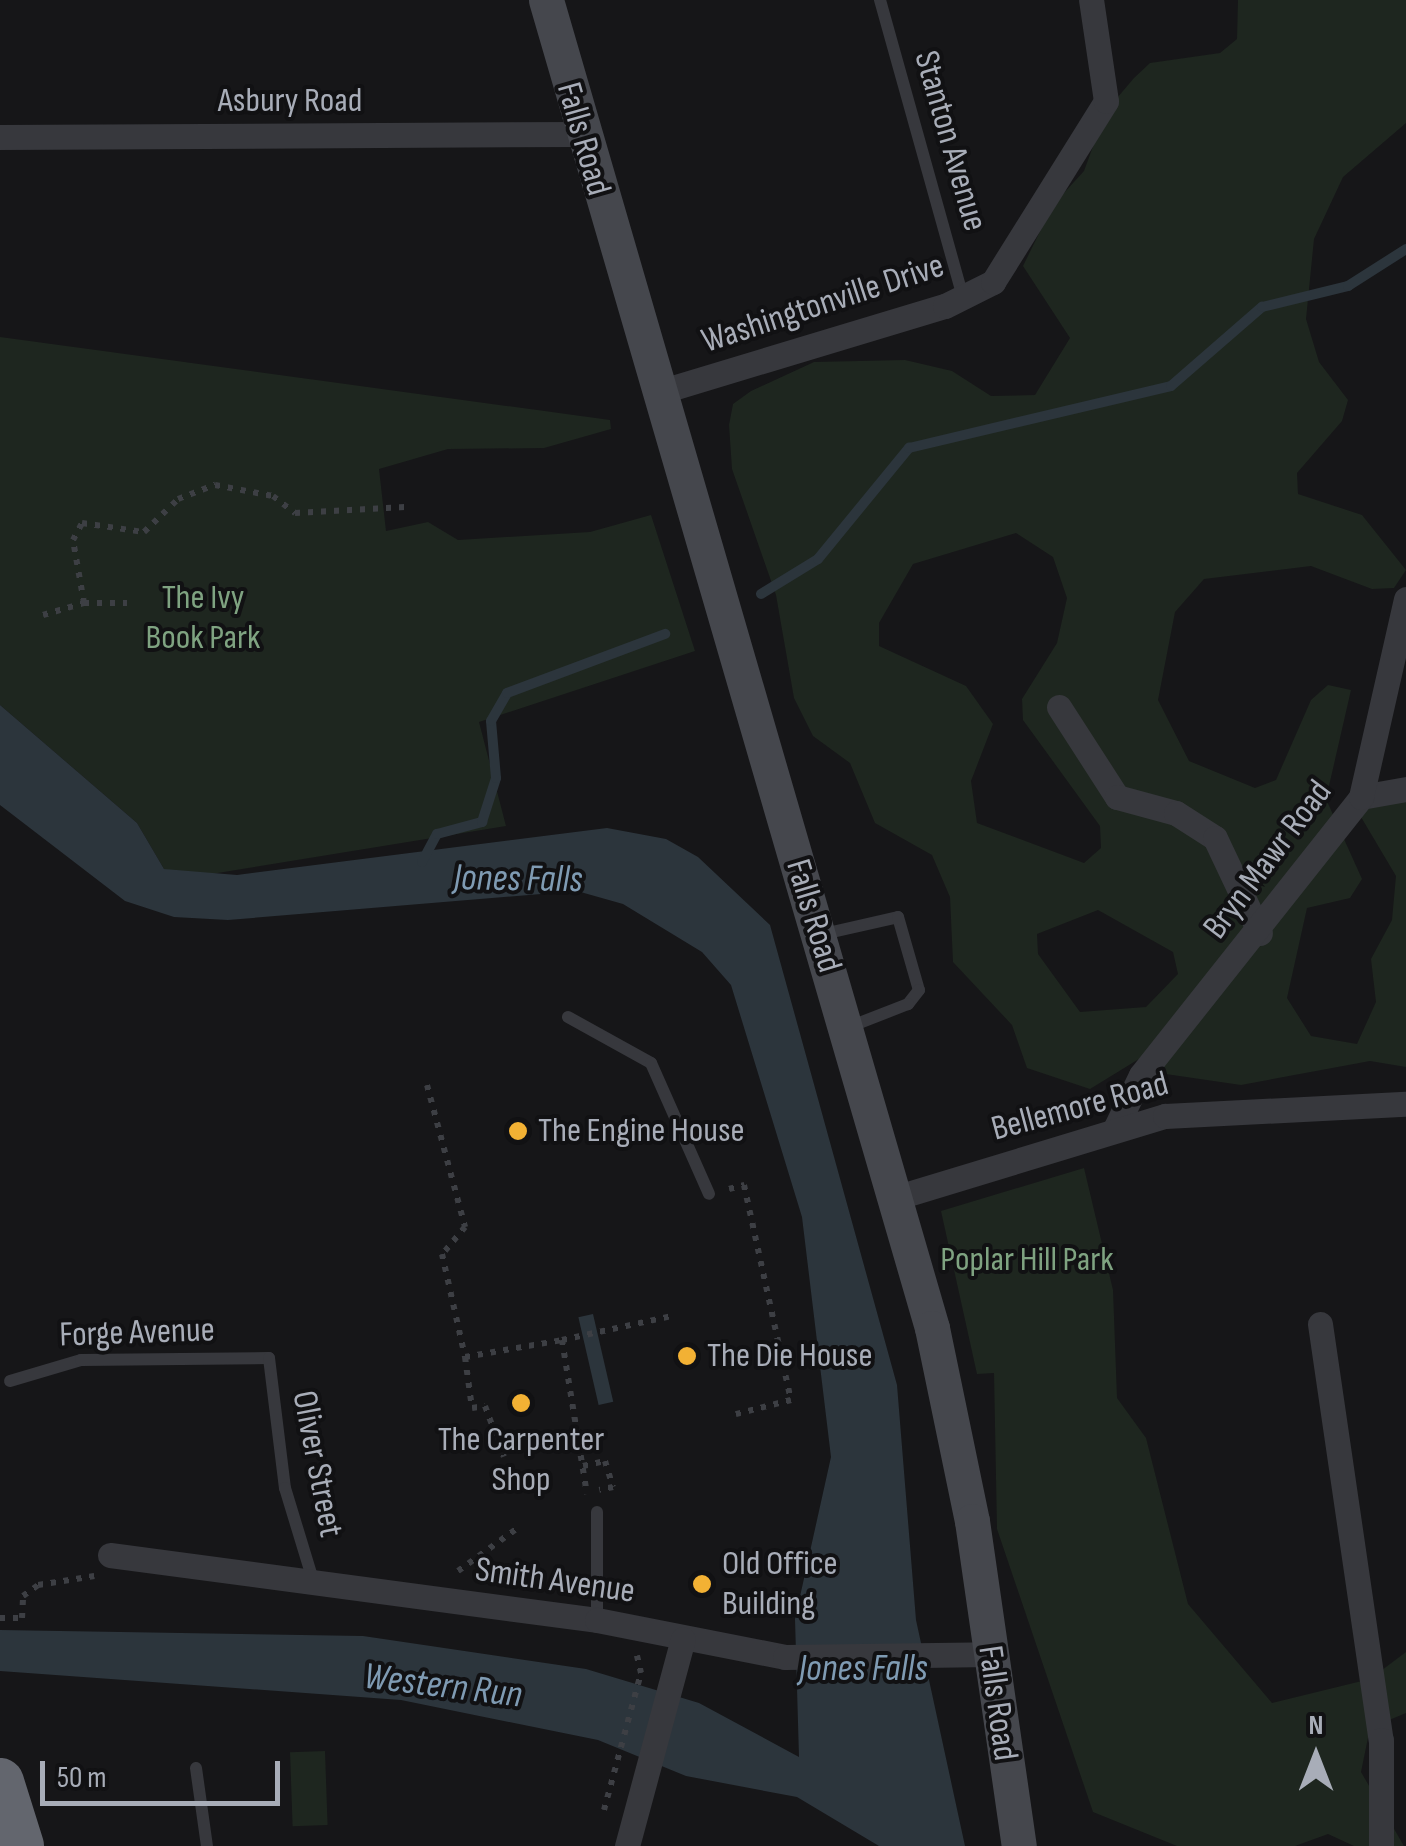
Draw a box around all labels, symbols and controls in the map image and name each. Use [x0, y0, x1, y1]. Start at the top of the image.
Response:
street label: Stanton Avenue [904, 46, 996, 236]
street label: Falls Road [547, 78, 619, 200]
street label: Asbury Road [218, 80, 362, 122]
street label: Washingtonville Drive [697, 245, 949, 363]
park label: The Ivy Book Park [146, 577, 260, 659]
street label: Bryn Mawr Road [1195, 772, 1341, 948]
water label: Jones Falls [453, 855, 583, 903]
street label: Falls Road [776, 855, 850, 977]
street label: Bellemore Road [987, 1063, 1173, 1151]
place label: The Engine House [538, 1110, 745, 1152]
marker: The Engine House [507, 1120, 529, 1142]
park label: Poplar Hill Park [940, 1239, 1114, 1281]
street label: Forge Avenue [59, 1309, 215, 1357]
place label: The Die House [707, 1335, 872, 1377]
marker: The Die House [676, 1345, 698, 1367]
street label: Oliver Street [282, 1387, 352, 1541]
marker: The Carpenter Shop [510, 1392, 532, 1414]
place label: The Carpenter Shop [438, 1419, 604, 1501]
place label: Old Office Building [722, 1543, 838, 1625]
street label: Smith Avenue [472, 1549, 638, 1613]
marker: Old Office Building [691, 1573, 713, 1595]
street label: Falls Road [968, 1643, 1026, 1763]
water label: Jones Falls [798, 1646, 928, 1692]
water label: Western Run [361, 1654, 525, 1718]
north arrow [1266, 1706, 1366, 1806]
text: N [1309, 1709, 1323, 1742]
scale bar [45, 1741, 285, 1803]
text: 50 m [57, 1760, 106, 1796]

